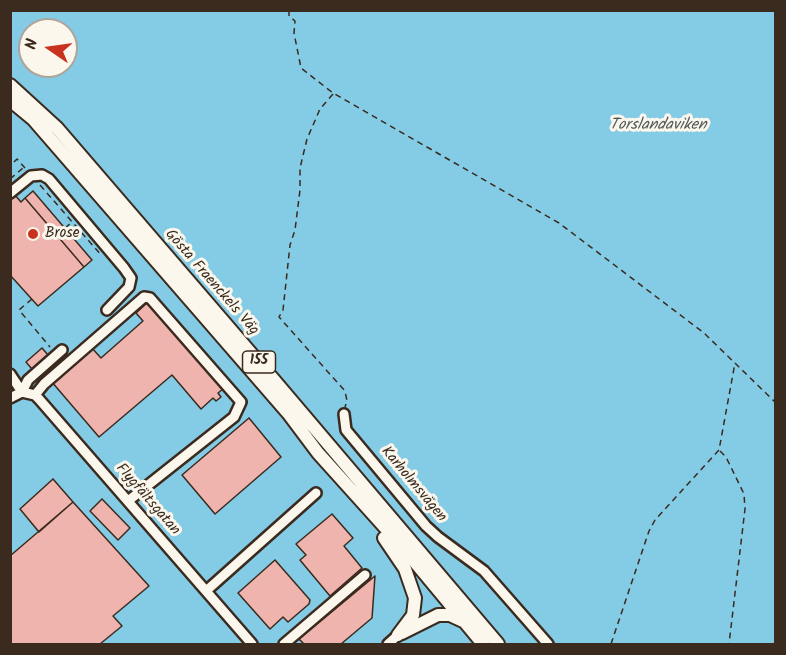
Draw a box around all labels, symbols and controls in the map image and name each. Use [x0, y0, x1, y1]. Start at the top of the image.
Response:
north arrow [18, 18, 78, 78]
text: N [19, 37, 45, 52]
water label: Torslandaviken [609, 116, 707, 136]
place label: Brose [45, 225, 79, 243]
street label: Gösta Fraenckels Väg [160, 226, 262, 340]
marker: Brose [26, 227, 40, 241]
road number: 155 [242, 351, 276, 373]
street label: Karholmsvägen [376, 444, 450, 526]
street label: Flygfältsgatan [111, 460, 183, 540]

